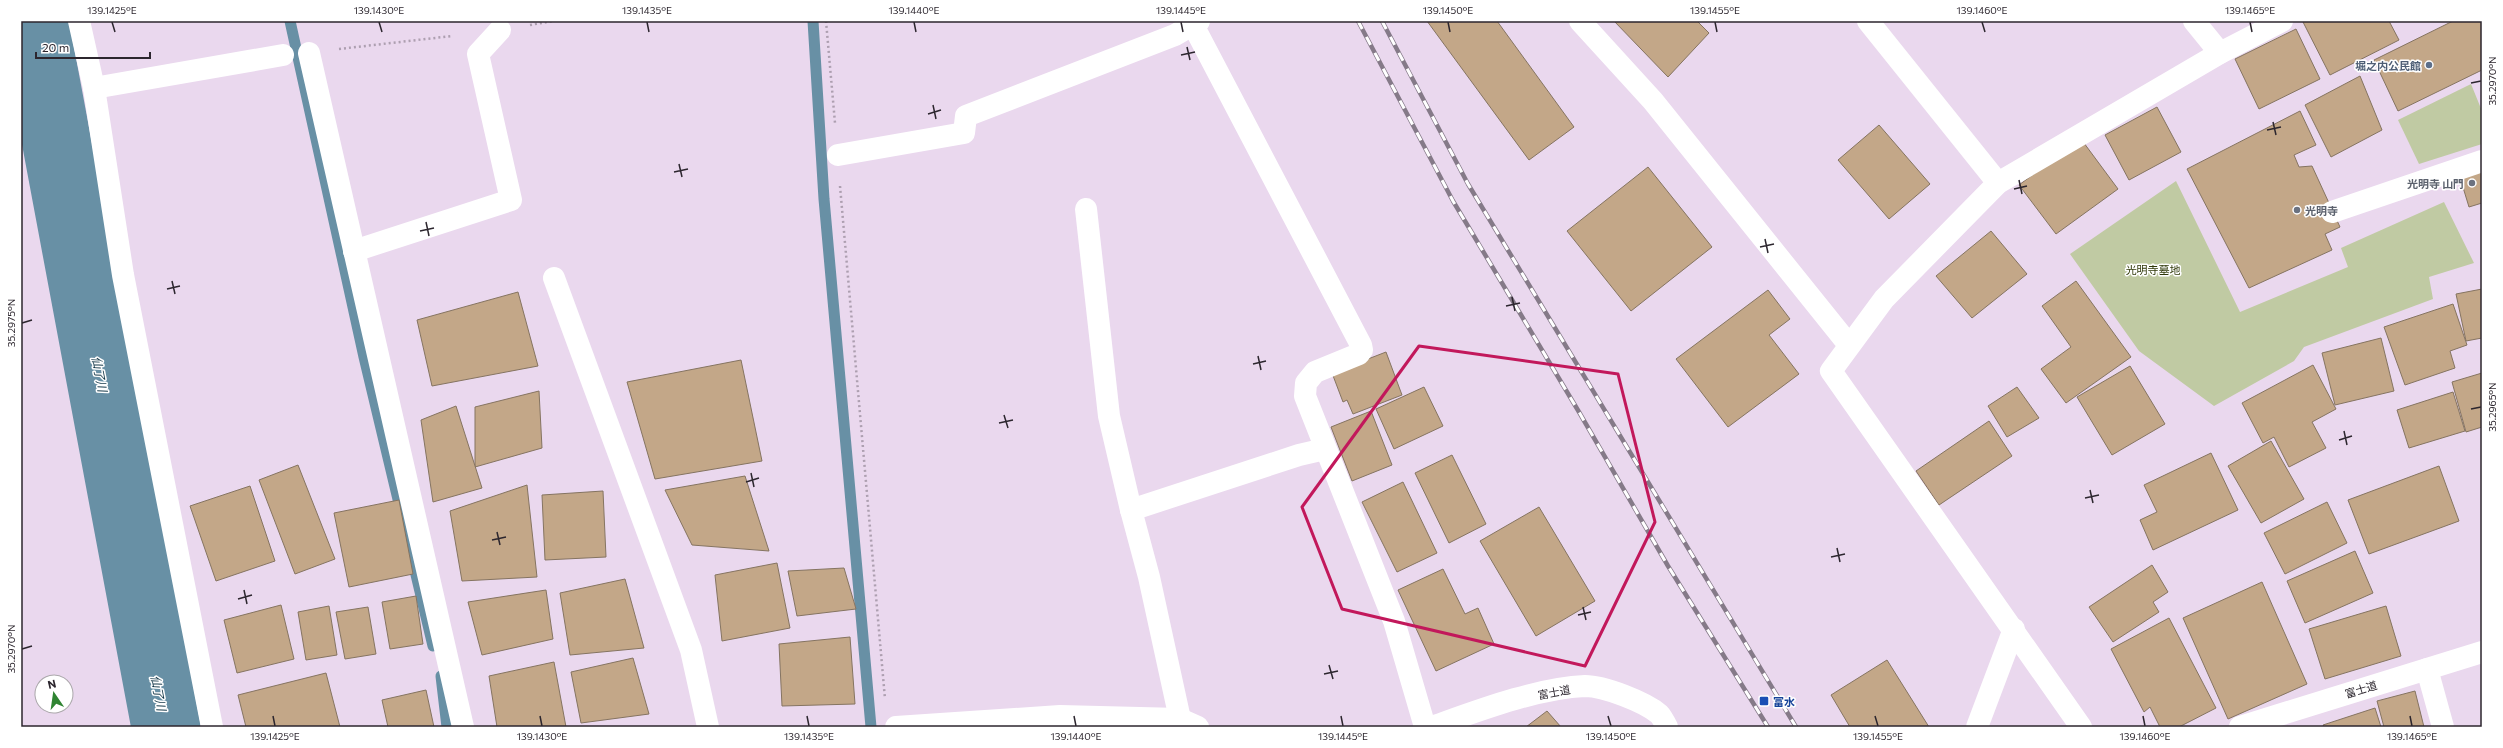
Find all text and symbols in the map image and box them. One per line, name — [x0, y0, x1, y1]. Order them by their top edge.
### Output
text: 139.1425°E — [87, 4, 137, 16]
text: 139.1430°E — [354, 4, 404, 16]
text: 139.1435°E — [622, 4, 672, 16]
text: 139.1440°E — [889, 4, 940, 16]
text: 139.1445°E — [1156, 4, 1206, 16]
text: 139.1450°E — [1423, 4, 1473, 16]
text: 139.1455°E — [1690, 4, 1740, 16]
text: 139.1460°E — [1957, 4, 2008, 16]
text: 139.1465°E — [2225, 4, 2275, 16]
scale bar — [36, 34, 150, 60]
text: 20 m — [42, 40, 69, 54]
text: 35.2970°N — [2486, 56, 2498, 106]
place label: 堀之内公民館 — [2355, 59, 2421, 72]
marker: 堀之内公民館 — [2424, 60, 2434, 70]
place label: 光明寺 山門 — [2407, 177, 2464, 190]
marker: 光明寺 山門 — [2467, 178, 2477, 188]
place label: 光明寺 — [2305, 204, 2338, 217]
marker: 光明寺 — [2292, 205, 2302, 215]
park label: 光明寺墓地 — [2126, 263, 2181, 276]
text: 35.2975°N — [5, 299, 17, 347]
water label: 仙了川 — [90, 355, 111, 395]
text: 35.2965°N — [2486, 382, 2498, 432]
text: 35.2970°N — [5, 624, 17, 674]
north arrow — [34, 674, 74, 714]
water label: 仙了川 — [149, 674, 170, 714]
text: N — [46, 677, 57, 691]
street label: 富士道 — [2343, 678, 2379, 700]
street label: 富士道 — [1537, 682, 1571, 702]
marker: 富水 — [1758, 695, 1770, 707]
place label: 富水 — [1773, 695, 1795, 708]
text: 139.1425°E — [250, 730, 300, 742]
text: 139.1430°E — [517, 730, 567, 742]
text: 139.1435°E — [784, 730, 834, 742]
text: 139.1440°E — [1051, 730, 1102, 742]
text: 139.1445°E — [1318, 730, 1368, 742]
text: 139.1450°E — [1586, 730, 1636, 742]
text: 139.1455°E — [1853, 730, 1903, 742]
text: 139.1460°E — [2120, 730, 2171, 742]
text: 139.1465°E — [2387, 730, 2437, 742]

